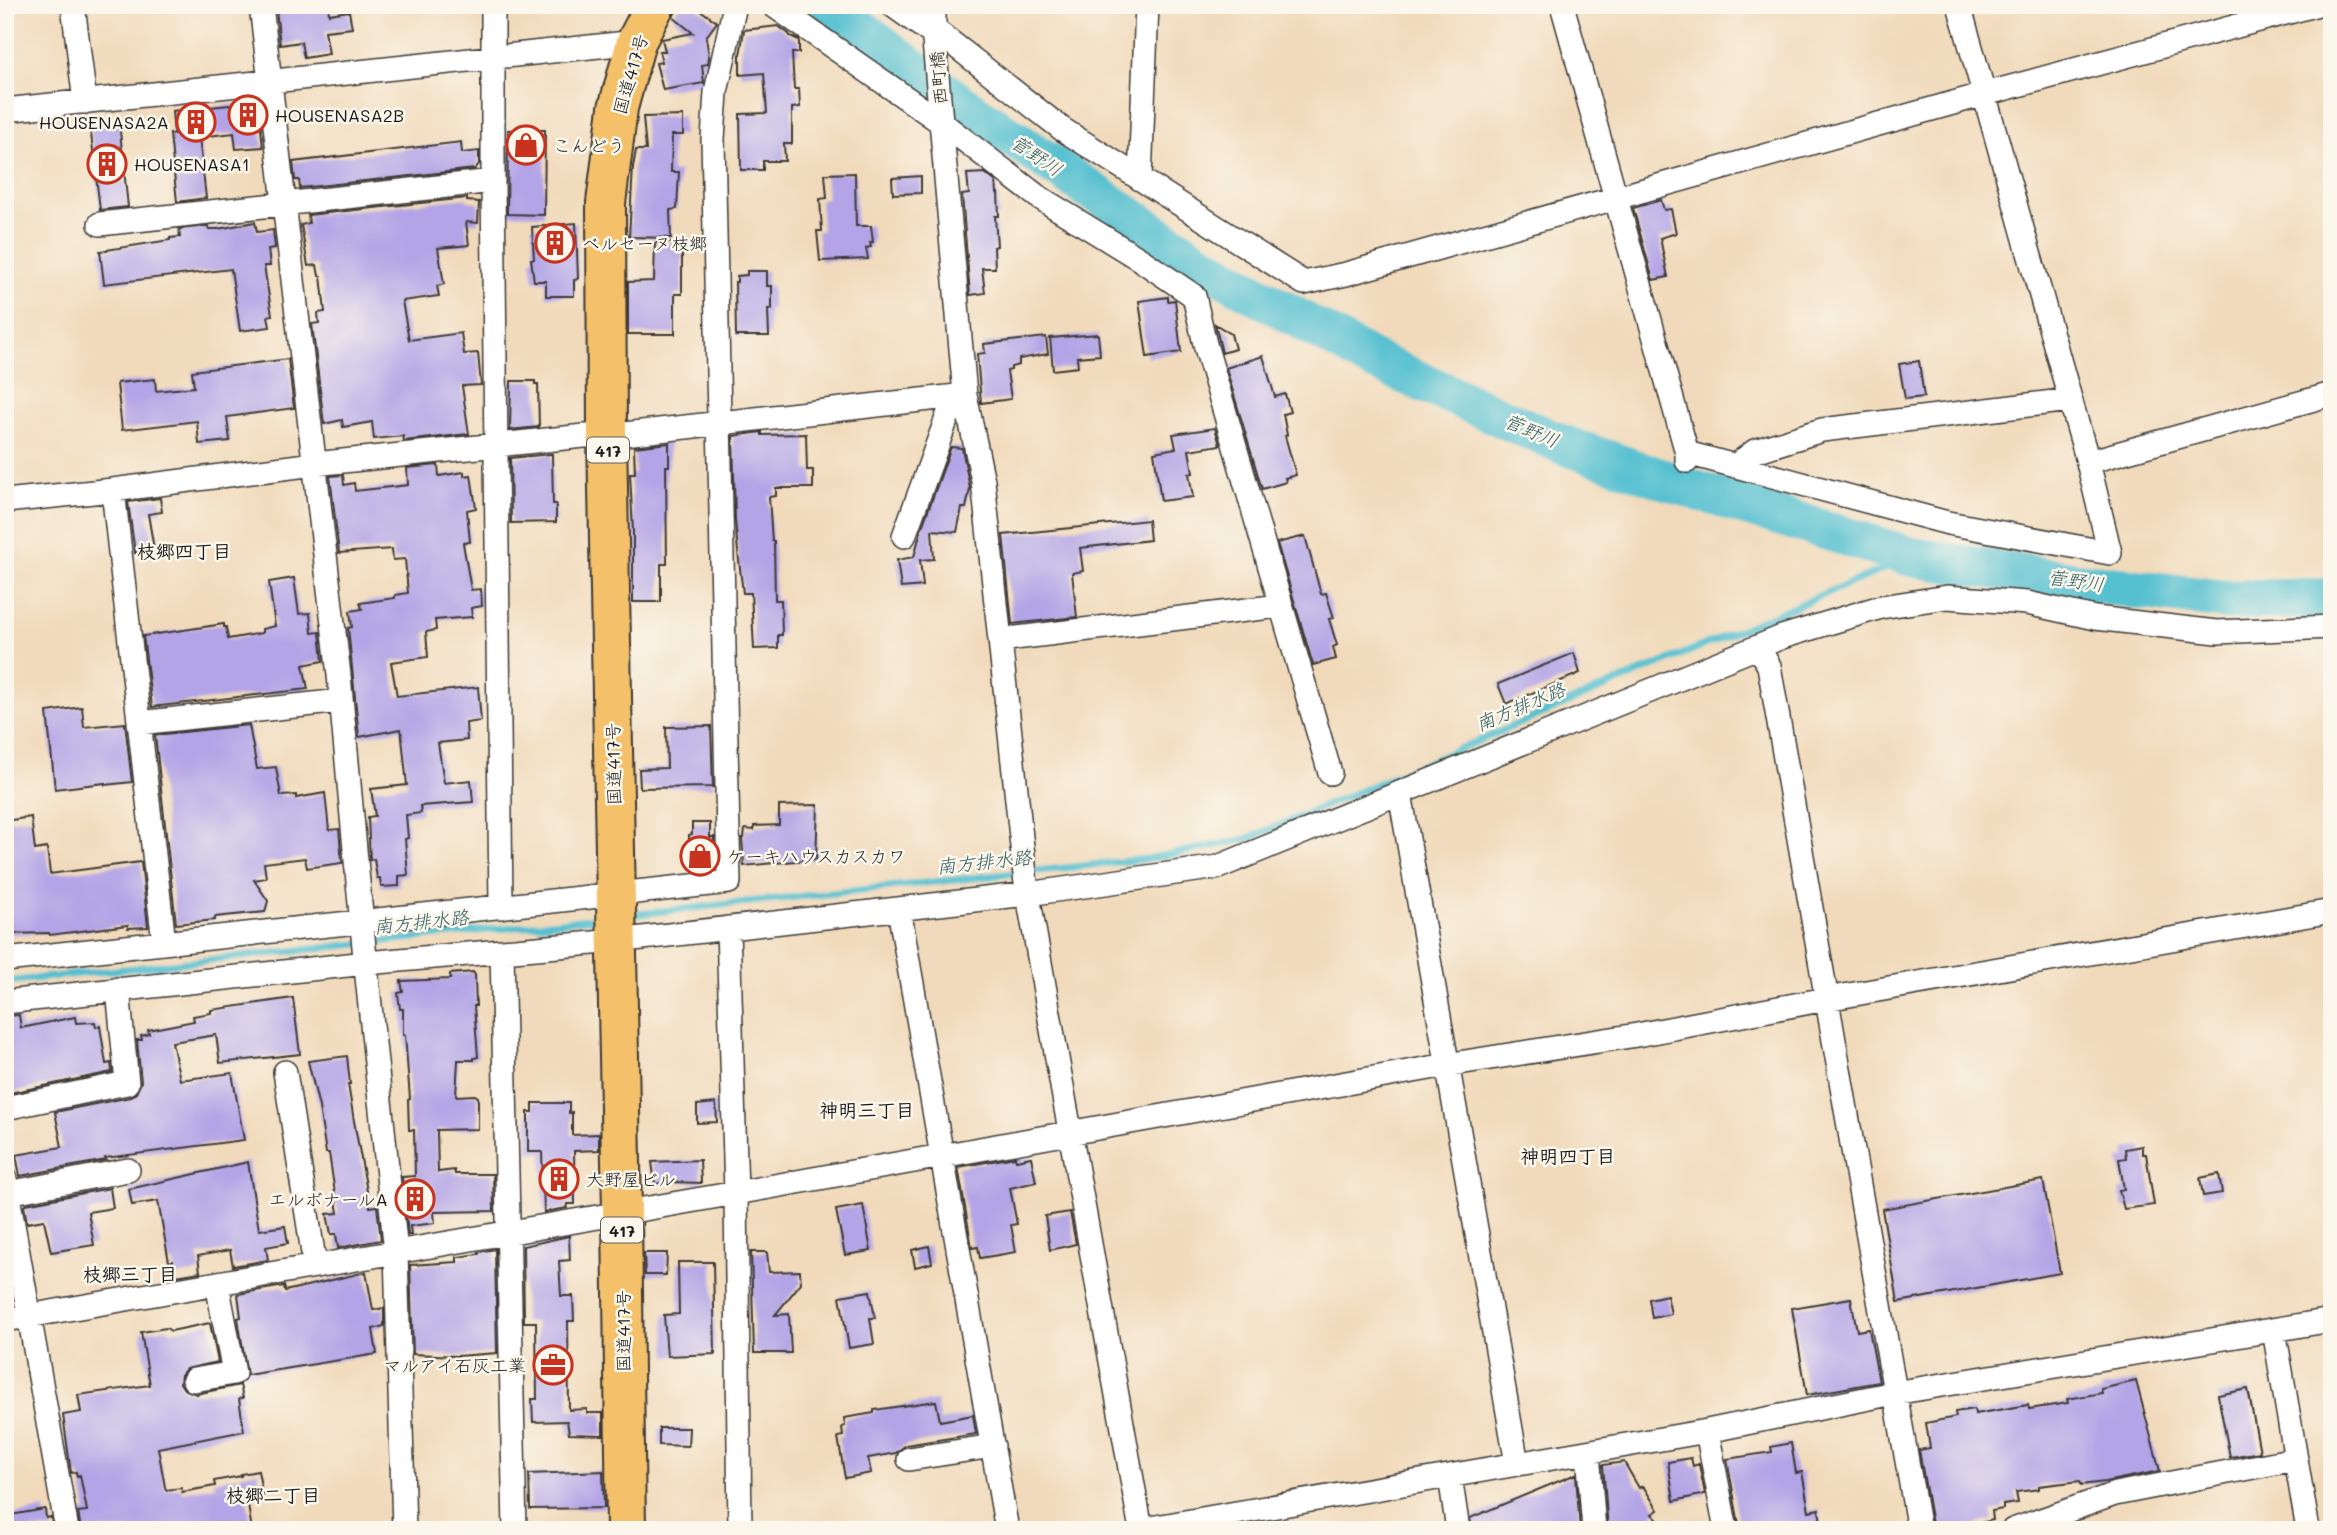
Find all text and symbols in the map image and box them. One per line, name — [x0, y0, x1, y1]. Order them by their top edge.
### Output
street label: 国道417号 — [607, 31, 653, 117]
street label: 西町橋 — [924, 50, 952, 106]
building icon: HOUSENASA2B — [227, 94, 269, 136]
building icon: HOUSENASA2A — [175, 101, 217, 143]
place label: HOUSENASA2B — [275, 103, 404, 127]
place label: HOUSENASA2A — [39, 110, 169, 134]
shop icon: こんどう — [505, 124, 547, 166]
water label: 菅野川 — [1006, 129, 1068, 181]
place label: こんどう — [553, 133, 625, 157]
building icon: HOUSENASA1 — [86, 143, 128, 185]
place label: HOUSENASA1 — [134, 152, 250, 176]
building icon: ベルセーヌ枝郷 — [534, 222, 576, 264]
place label: ベルセーヌ枝郷 — [582, 231, 707, 255]
water label: 菅野川 — [1501, 407, 1563, 453]
road number: 417 — [587, 438, 629, 463]
district label: 枝郷四丁目 — [136, 538, 232, 563]
water label: 菅野川 — [2046, 564, 2106, 596]
water label: 南方排水路 — [1471, 676, 1570, 736]
street label: 国道417号 — [600, 722, 626, 806]
shop icon: ケーキハウスカスカワ — [679, 835, 721, 877]
water label: 南方排水路 — [935, 843, 1034, 878]
place label: ケーキハウスカスカワ — [727, 844, 906, 868]
water label: 南方排水路 — [372, 903, 471, 938]
district label: 神明三丁目 — [819, 1097, 915, 1122]
district label: 神明四丁目 — [1520, 1143, 1616, 1168]
building icon: 大野屋ビル — [538, 1158, 580, 1200]
place label: 大野屋ビル — [586, 1167, 676, 1191]
building icon: エルボナールA — [394, 1178, 436, 1220]
place label: エルボナールA — [269, 1187, 388, 1211]
road number: 417 — [601, 1218, 643, 1242]
district label: 枝郷三丁目 — [82, 1261, 178, 1286]
street label: 国道417号 — [611, 1290, 635, 1372]
office icon: マルアイ石灰工業 — [532, 1344, 574, 1386]
place label: マルアイ石灰工業 — [383, 1353, 526, 1377]
district label: 枝郷二丁目 — [225, 1482, 321, 1507]

